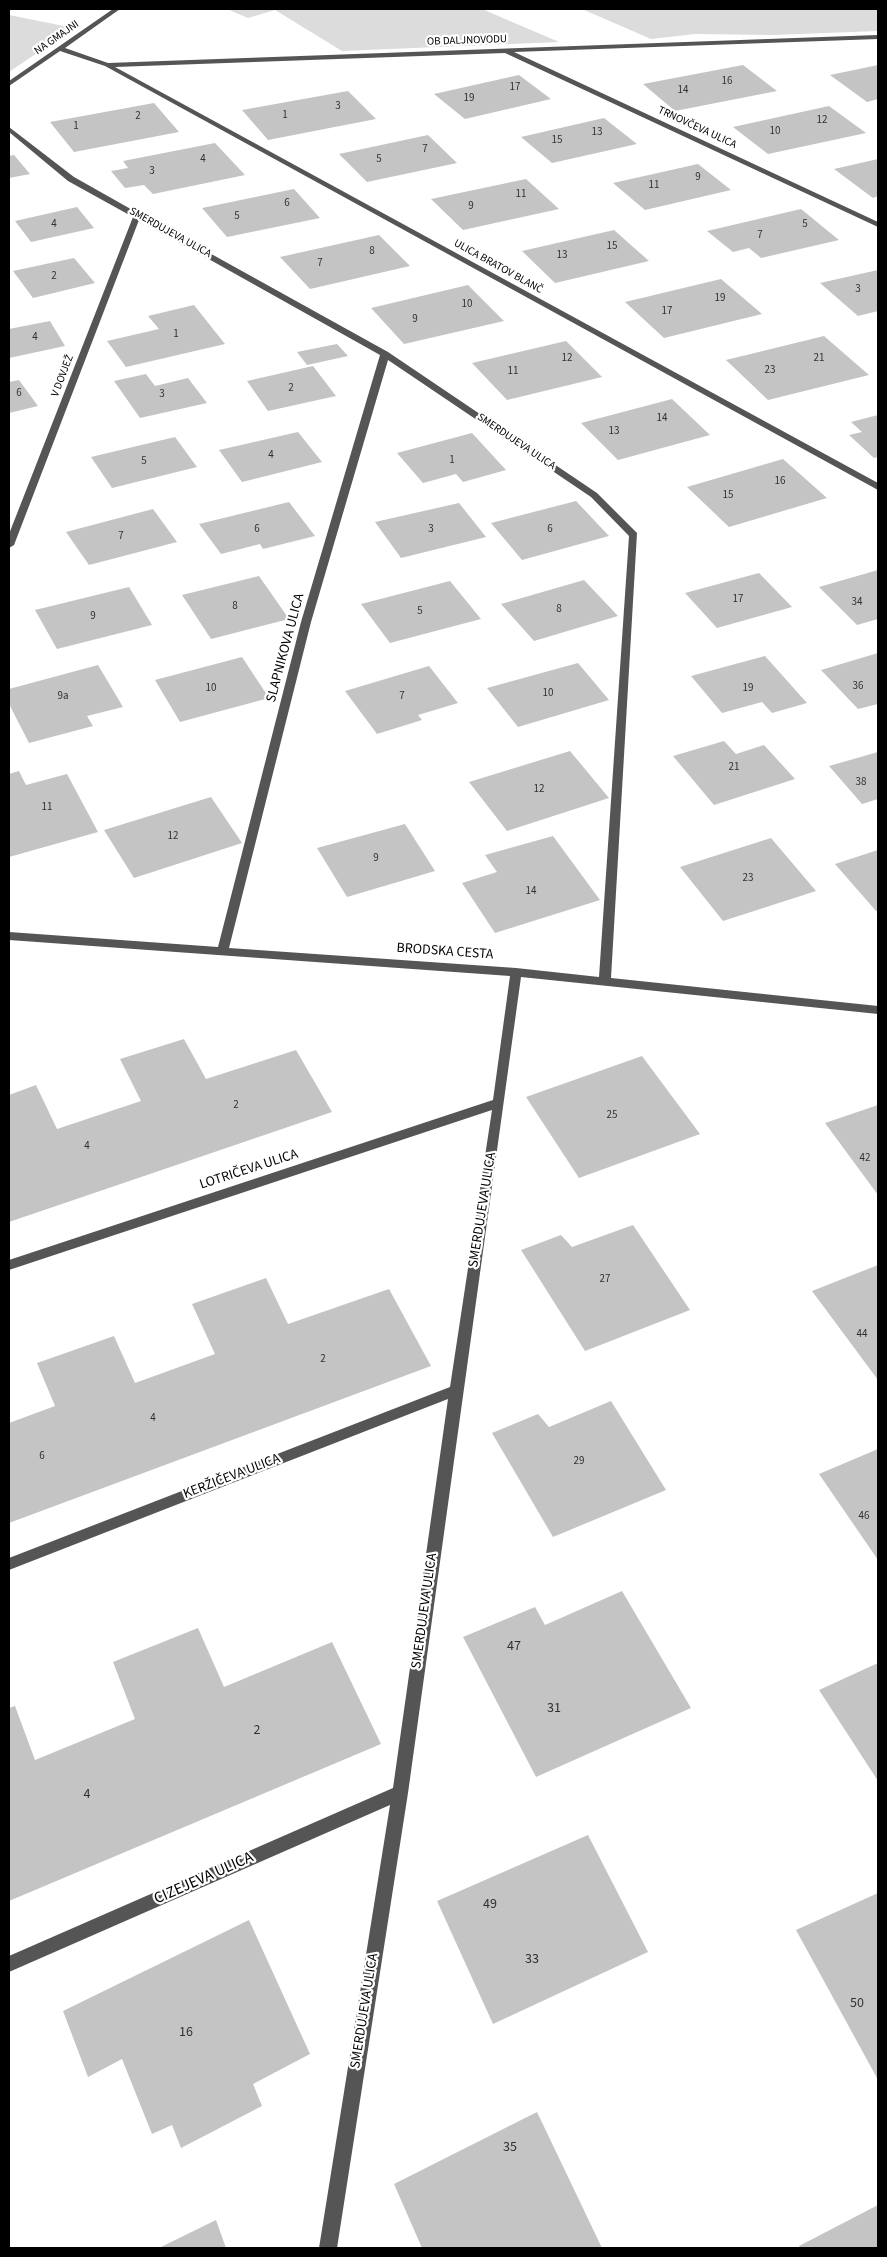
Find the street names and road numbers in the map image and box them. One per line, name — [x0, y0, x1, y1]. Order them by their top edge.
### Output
street label: NA GMAJNI — [32, 18, 82, 58]
street label: OB DALJNOVODU — [427, 33, 507, 49]
street label: TRNOVČEVA ULICA — [656, 104, 738, 152]
street label: SMERDUJEVA ULICA — [127, 205, 213, 261]
street label: ULICA BRATOV BLANČ — [451, 237, 545, 297]
street label: V DOVJEŽ — [49, 353, 77, 399]
street label: SMERDUJEVA ULICA — [474, 411, 558, 473]
street label: SLAPNIKOVA ULICA — [263, 592, 309, 704]
street label: BRODSKA CESTA — [396, 940, 494, 964]
street label: LOTRIČEVA ULICA — [198, 1146, 300, 1194]
street label: SMERDUJEVA ULICA — [466, 1151, 500, 1269]
street label: KERŽIČEVA ULICA — [181, 1451, 283, 1503]
street label: SMERDUJEVA ULICA — [409, 1552, 441, 1670]
street label: CIZEJEVA ULICA — [151, 1849, 257, 1909]
street label: SMERDUJEVA ULICA — [348, 1952, 382, 2070]

